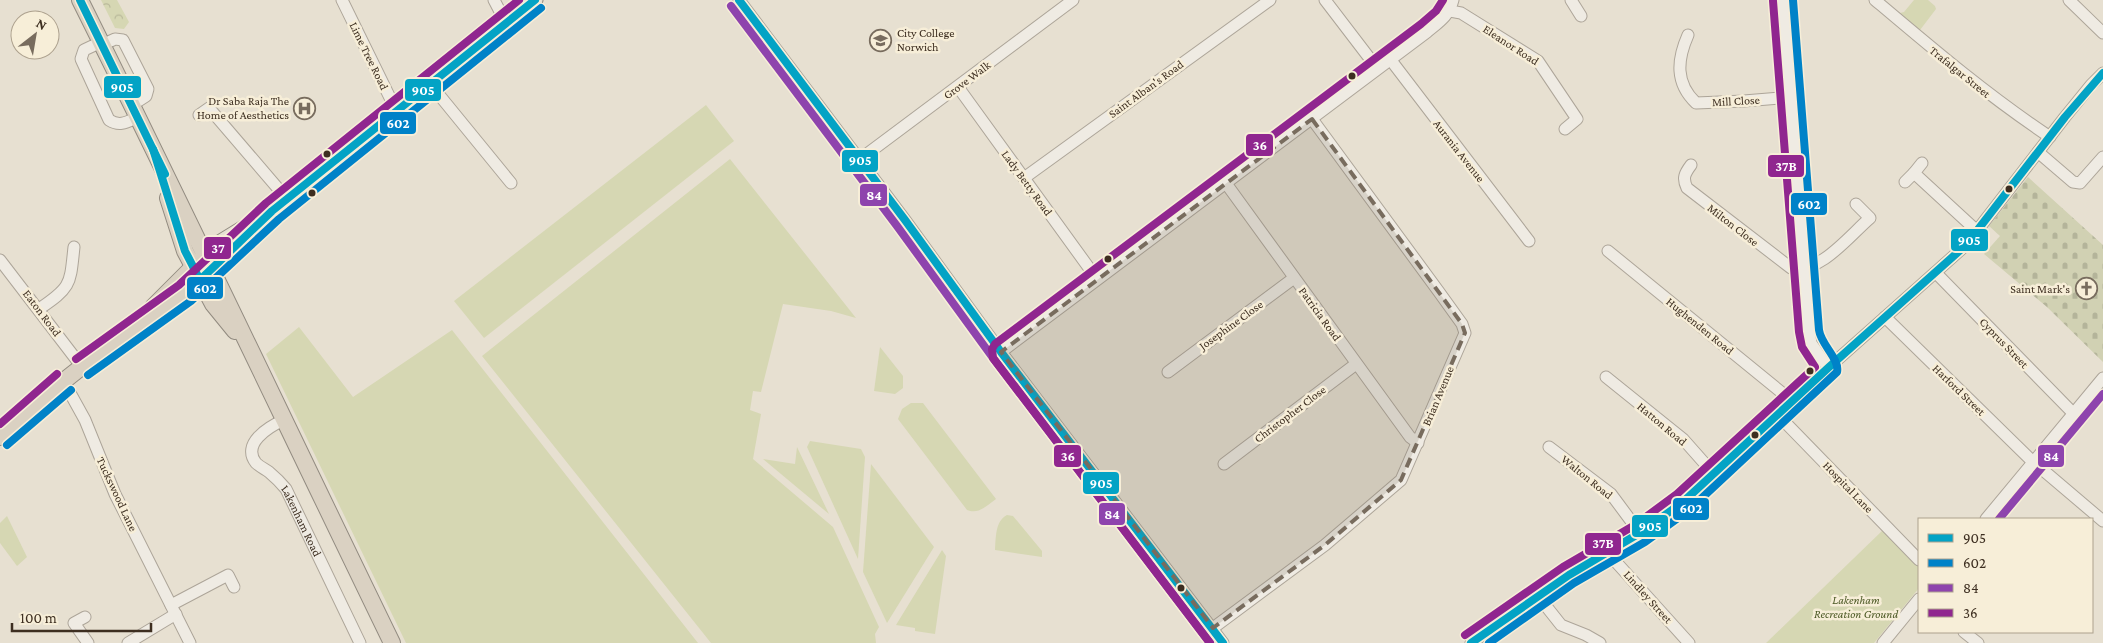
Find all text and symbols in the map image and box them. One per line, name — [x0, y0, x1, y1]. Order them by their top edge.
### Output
north arrow — [10, 10, 60, 60]
text: N — [33, 15, 50, 33]
street label: Lime Tree Road — [346, 20, 392, 93]
street label: Eleanor Road — [1480, 22, 1542, 69]
place label: City College Norwich — [897, 26, 954, 54]
school or university icon: City College Norwich — [869, 28, 893, 52]
street label: Trafalgar Street — [1927, 43, 1994, 101]
street label: Saint Alban's Road — [1106, 57, 1187, 121]
street label: Grove Walk — [941, 58, 994, 102]
unlabelled marker — [1347, 71, 1357, 81]
line badge: 905 — [103, 75, 142, 99]
line badge: 905 — [404, 78, 442, 102]
text: 905 — [110, 79, 134, 95]
text: 905 — [411, 82, 435, 98]
street label: Mill Close — [1712, 93, 1760, 109]
place label: Dr Saba Raja The Home of Aesthetics — [197, 94, 289, 122]
hospital icon: Dr Saba Raja The Home of Aesthetics — [293, 96, 317, 120]
line badge: 602 — [379, 111, 417, 135]
text: 602 — [386, 115, 410, 131]
street label: Aurania Avenue — [1430, 117, 1488, 185]
line badge: 36 — [1245, 133, 1274, 157]
text: 36 — [1253, 137, 1267, 153]
street label: Lady Betty Road — [999, 148, 1056, 219]
unlabelled marker — [322, 149, 332, 159]
line badge: 905 — [841, 149, 879, 173]
text: 905 — [848, 152, 872, 168]
line badge: 37B — [1767, 154, 1805, 178]
text: 37B — [1775, 158, 1797, 174]
line badge: 84 — [859, 183, 888, 207]
unlabelled marker — [2004, 184, 2014, 194]
text: 84 — [866, 187, 882, 203]
unlabelled marker — [307, 188, 317, 198]
line badge: 602 — [1790, 192, 1828, 216]
text: 602 — [1797, 196, 1821, 212]
street label: Milton Close — [1705, 201, 1761, 249]
line badge: 905 — [1950, 228, 1989, 252]
text: 905 — [1957, 232, 1981, 248]
line badge: 37 — [203, 236, 232, 260]
text: 37 — [211, 240, 225, 256]
unlabelled marker — [1103, 254, 1113, 264]
line badge: 602 — [186, 276, 224, 300]
church icon: Saint Mark's — [2074, 277, 2098, 301]
text: 602 — [193, 280, 217, 296]
place label: Saint Mark's — [2010, 282, 2070, 296]
street label: Patricia Road — [1296, 284, 1345, 344]
street label: Eaton Road — [20, 287, 65, 340]
street label: Hughenden Road — [1663, 294, 1737, 358]
street label: Josephine Close — [1196, 297, 1266, 353]
street label: Cyprus Street — [1977, 315, 2032, 372]
street label: Harford Street — [1930, 361, 1989, 419]
street label: Brian Avenue — [1419, 364, 1457, 428]
unlabelled marker — [1805, 366, 1815, 376]
street label: Christopher Close — [1251, 382, 1329, 446]
street label: Hatton Road — [1634, 399, 1690, 449]
unlabelled marker — [1750, 430, 1760, 440]
line badge: 36 — [1053, 444, 1082, 468]
line badge: 84 — [2037, 444, 2065, 468]
text: 36 — [1061, 448, 1075, 464]
text: 84 — [2043, 448, 2059, 464]
street label: Walton Road — [1558, 452, 1616, 502]
street label: Tuckswood Lane — [94, 455, 140, 533]
street label: Hospital Lane — [1820, 458, 1876, 516]
line badge: 905 — [1082, 471, 1120, 495]
text: 905 — [1089, 475, 1113, 491]
street label: Lakenham Road — [279, 482, 325, 559]
line badge: 602 — [1672, 497, 1710, 521]
text: 602 — [1679, 500, 1703, 516]
line badge: 84 — [1098, 502, 1126, 526]
text: 84 — [1104, 506, 1120, 522]
line badge: 905 — [1631, 514, 1669, 538]
text: 905 — [1638, 518, 1662, 534]
legend — [1918, 518, 2093, 633]
text: 905 — [1963, 530, 1986, 546]
line badge: 37B — [1584, 532, 1622, 556]
text: 37B — [1592, 535, 1614, 551]
text: 602 — [1963, 555, 1986, 571]
street label: Lindley Street — [1621, 568, 1676, 627]
text: 84 — [1963, 580, 1979, 596]
unlabelled marker — [1176, 583, 1186, 593]
park label: Lakenham Recreation Ground — [1814, 593, 1898, 621]
scale bar — [12, 600, 151, 632]
text: 36 — [1963, 605, 1978, 621]
text: 100 m — [20, 610, 57, 626]

